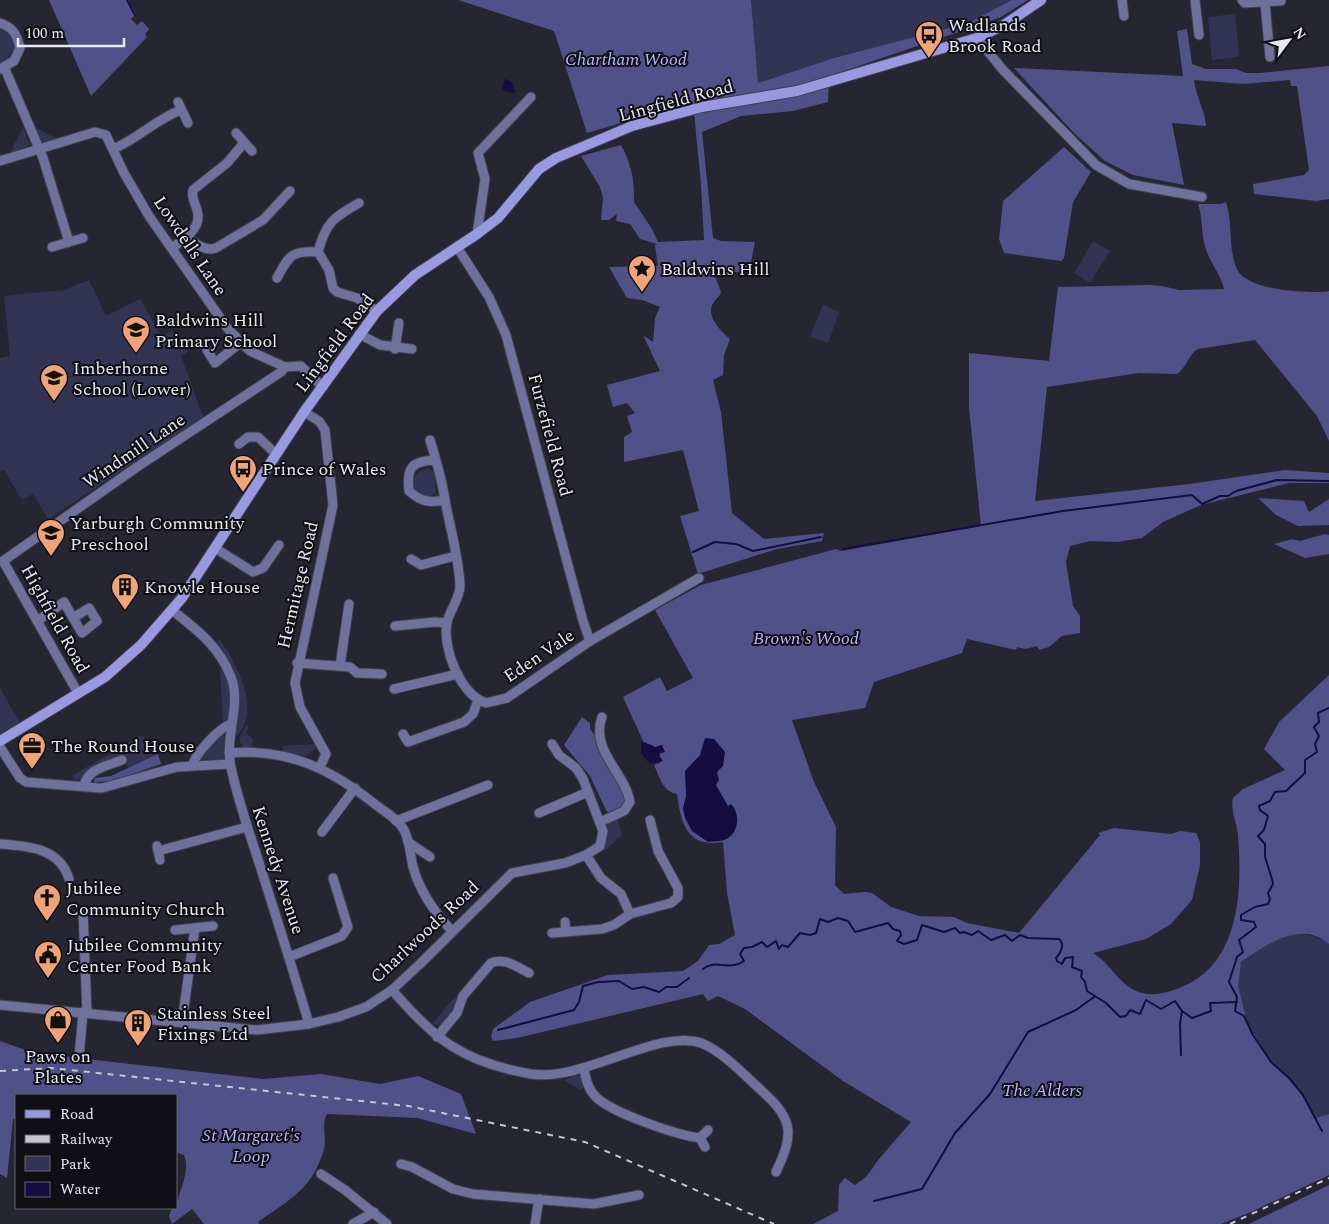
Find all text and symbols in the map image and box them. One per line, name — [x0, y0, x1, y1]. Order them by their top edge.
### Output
place label: Wadlands Brook Road — [948, 12, 1042, 60]
scale bar — [18, 15, 124, 47]
north arrow — [1264, 15, 1314, 65]
bus stop icon: Wadlands Brook Road — [914, 20, 944, 59]
text: 100 m — [25, 22, 64, 45]
text: N — [1288, 23, 1312, 44]
park label: Chartham Wood — [565, 46, 687, 73]
street label: Lingfield Road — [616, 73, 736, 129]
street label: Lowdells Lane — [146, 191, 234, 301]
place icon: Baldwins Hill — [627, 254, 657, 293]
place label: Baldwins Hill — [661, 256, 770, 283]
street label: Lingfield Road — [289, 288, 381, 398]
place label: Baldwins Hill Primary School — [155, 307, 277, 355]
school or university icon: Baldwins Hill Primary School — [121, 315, 151, 354]
place label: Imberhorne School (Lower) — [73, 355, 191, 403]
school or university icon: Imberhorne School (Lower) — [39, 363, 69, 402]
street label: Furzefield Road — [521, 371, 579, 499]
street label: Windmill Lane — [77, 407, 191, 495]
bus stop icon: Prince of Wales — [228, 454, 258, 493]
place label: Prince of Wales — [262, 456, 387, 483]
place label: Yarburgh Community Preschool — [70, 510, 246, 558]
school or university icon: Yarburgh Community Preschool — [36, 518, 66, 557]
street label: Hermitage Road — [270, 519, 326, 651]
street label: Highfield Road — [14, 559, 96, 679]
building icon: Knowle House — [110, 572, 140, 611]
place label: Knowle House — [144, 574, 260, 601]
street label: Eden Vale — [498, 622, 580, 690]
park label: Brown's Wood — [753, 625, 859, 652]
office icon: The Round House — [17, 731, 47, 770]
place label: The Round House — [51, 733, 194, 760]
street label: Kennedy Avenue — [245, 802, 311, 938]
street label: Charlwoods Road — [364, 874, 486, 990]
place label: Jubilee Community Church — [66, 875, 225, 923]
church icon: Jubilee Community Church — [32, 883, 62, 922]
place label: Jubilee Community Center Food Bank — [67, 932, 223, 980]
public building icon: Jubilee Community Center Food Bank — [33, 940, 63, 979]
place label: Stainless Steel Fixings Ltd — [157, 1000, 271, 1048]
shop icon: Paws on Plates — [43, 1005, 73, 1044]
building icon: Stainless Steel Fixings Ltd — [123, 1008, 153, 1047]
place label: Paws on Plates — [25, 1043, 91, 1091]
park label: The Alders — [1002, 1077, 1083, 1104]
legend — [15, 1094, 178, 1209]
text: Road — [60, 1103, 94, 1126]
park label: St Margaret's Loop — [202, 1122, 300, 1170]
text: Railway — [60, 1128, 113, 1151]
text: Park — [60, 1153, 91, 1176]
text: Water — [60, 1178, 100, 1201]

